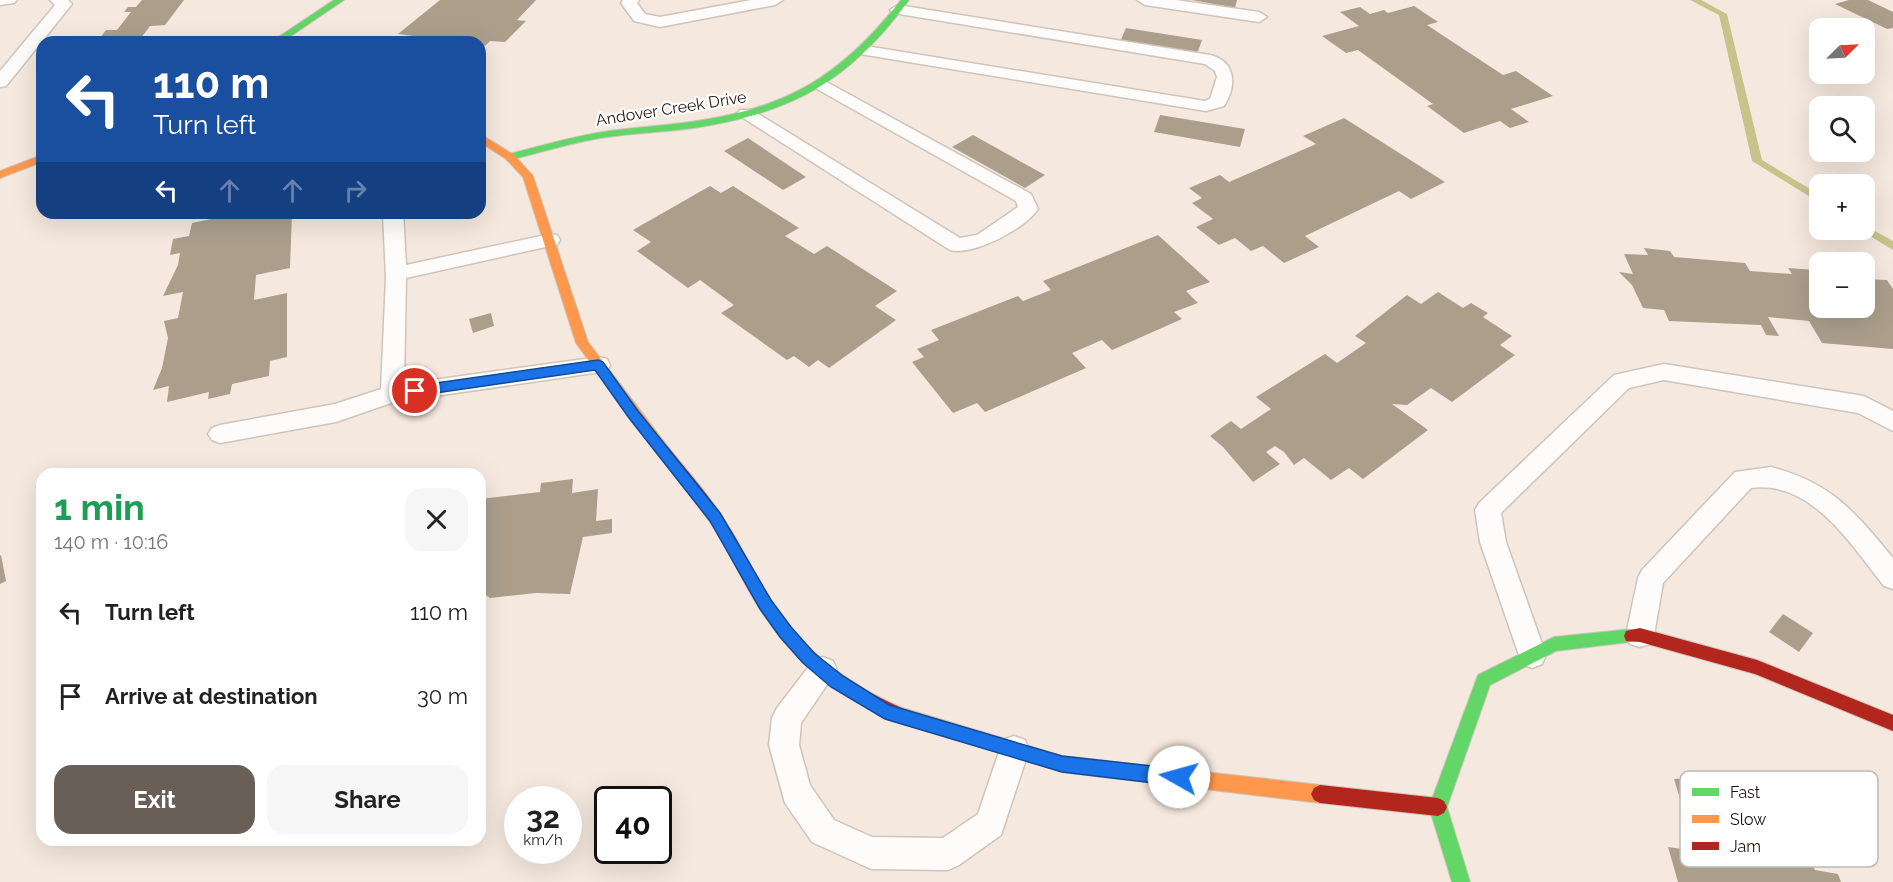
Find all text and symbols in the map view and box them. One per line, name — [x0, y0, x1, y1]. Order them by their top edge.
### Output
north arrow — [1809, 18, 1875, 84]
map controls — [1809, 18, 1875, 318]
text: 110 m — [153, 59, 269, 108]
icon: left — [54, 60, 132, 138]
street label: Andover Creek Drive — [594, 87, 748, 130]
button: search — [1809, 96, 1875, 162]
text: Turn left — [153, 109, 256, 140]
icon: left — [150, 174, 183, 207]
icon: ahead — [213, 174, 246, 207]
icon: ahead — [276, 174, 309, 207]
icon: right — [339, 174, 372, 207]
button: + — [1809, 174, 1875, 240]
button: − — [1809, 252, 1875, 318]
pin — [389, 365, 440, 416]
icon: arrive — [398, 374, 431, 407]
text: 1 min — [54, 486, 145, 528]
button: close — [405, 488, 468, 551]
text: 140 m · 10:16 — [54, 530, 168, 554]
icon: left — [54, 596, 87, 629]
text: Turn left — [105, 599, 195, 625]
text: 110 m — [410, 599, 468, 625]
icon: arrive — [54, 680, 87, 713]
text: Arrive at destination — [105, 683, 318, 709]
text: 30 m — [417, 683, 468, 709]
position arrow — [1147, 745, 1211, 809]
button: Exit — [54, 765, 255, 834]
button: Share — [267, 765, 468, 834]
legend — [1680, 771, 1878, 867]
text: Fast — [1730, 783, 1761, 802]
speed limit sign: 40 — [594, 786, 672, 864]
text: 32 — [526, 800, 560, 835]
text: Slow — [1730, 810, 1766, 829]
text: km/h — [523, 831, 563, 849]
text: Jam — [1730, 837, 1761, 856]

